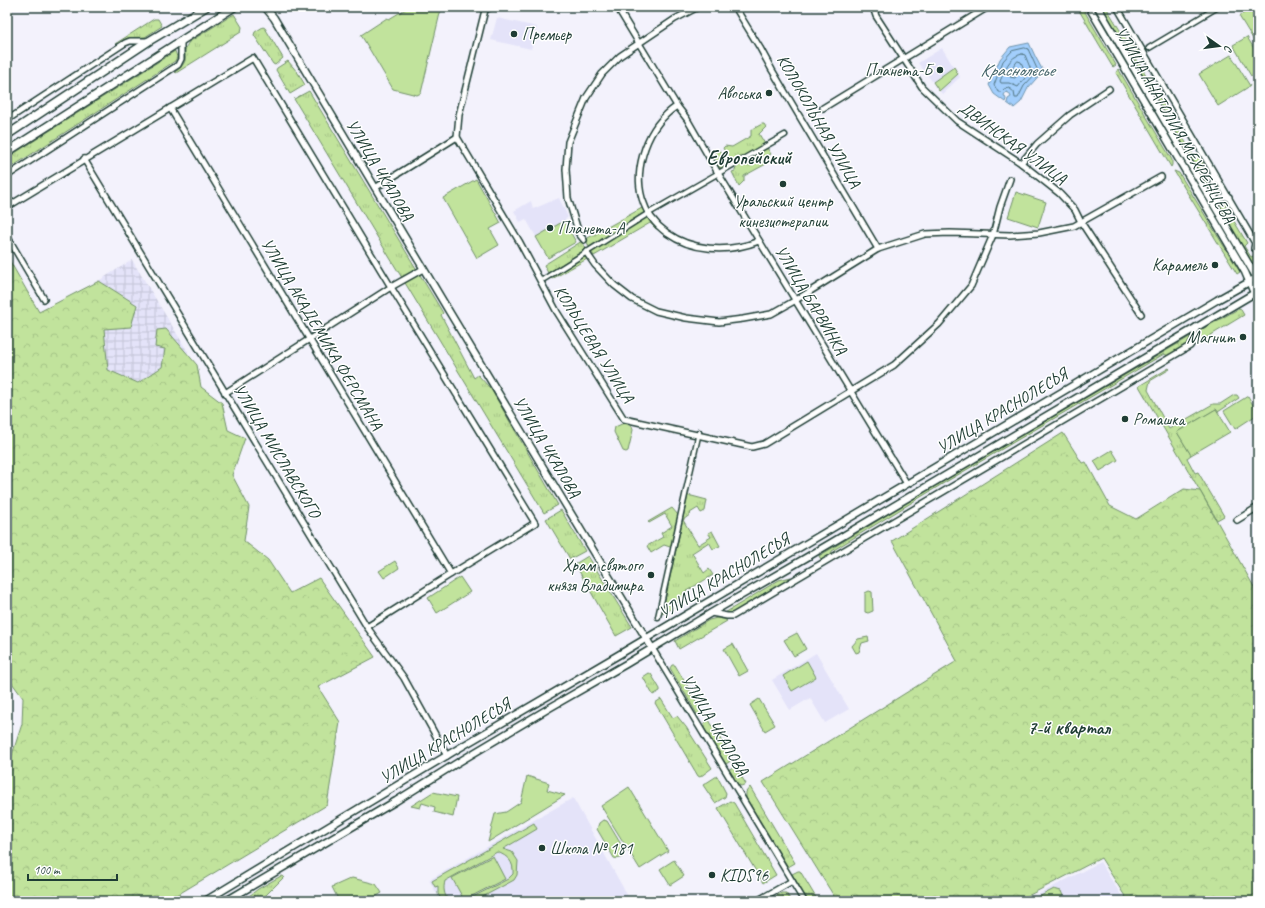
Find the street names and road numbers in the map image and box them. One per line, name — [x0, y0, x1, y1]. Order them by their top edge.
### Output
street label: УЛИЦА АНАТОЛИЯ МЕХРЕНЦЕВА — [1110, 23, 1240, 227]
street label: КОЛОКОЛЬНАЯ УЛИЦА — [772, 51, 866, 192]
street label: ДВИНСКАЯ УЛИЦА — [955, 97, 1071, 189]
street label: УЛИЦА ЧКАЛОВА — [342, 116, 419, 225]
street label: УЛИЦА АКАДЕМИКА ФЕРСМАНА — [256, 234, 388, 434]
street label: УЛИЦА БАРВИНКА — [770, 242, 852, 359]
street label: КОЛЬЦЕВАЯ УЛИЦА — [550, 281, 639, 408]
street label: УЛИЦА КРАСНОЛЕСЬЯ — [933, 362, 1073, 458]
street label: УЛИЦА МИСЛАВСКОГО — [229, 380, 327, 524]
street label: УЛИЦА ЧКАЛОВА — [509, 393, 586, 502]
street label: УЛИЦА КРАСНОЛЕСЬЯ — [655, 527, 795, 623]
street label: УЛИЦА ЧКАЛОВА — [677, 671, 754, 780]
street label: УЛИЦА КРАСНОЛЕСЬЯ — [376, 692, 516, 788]

